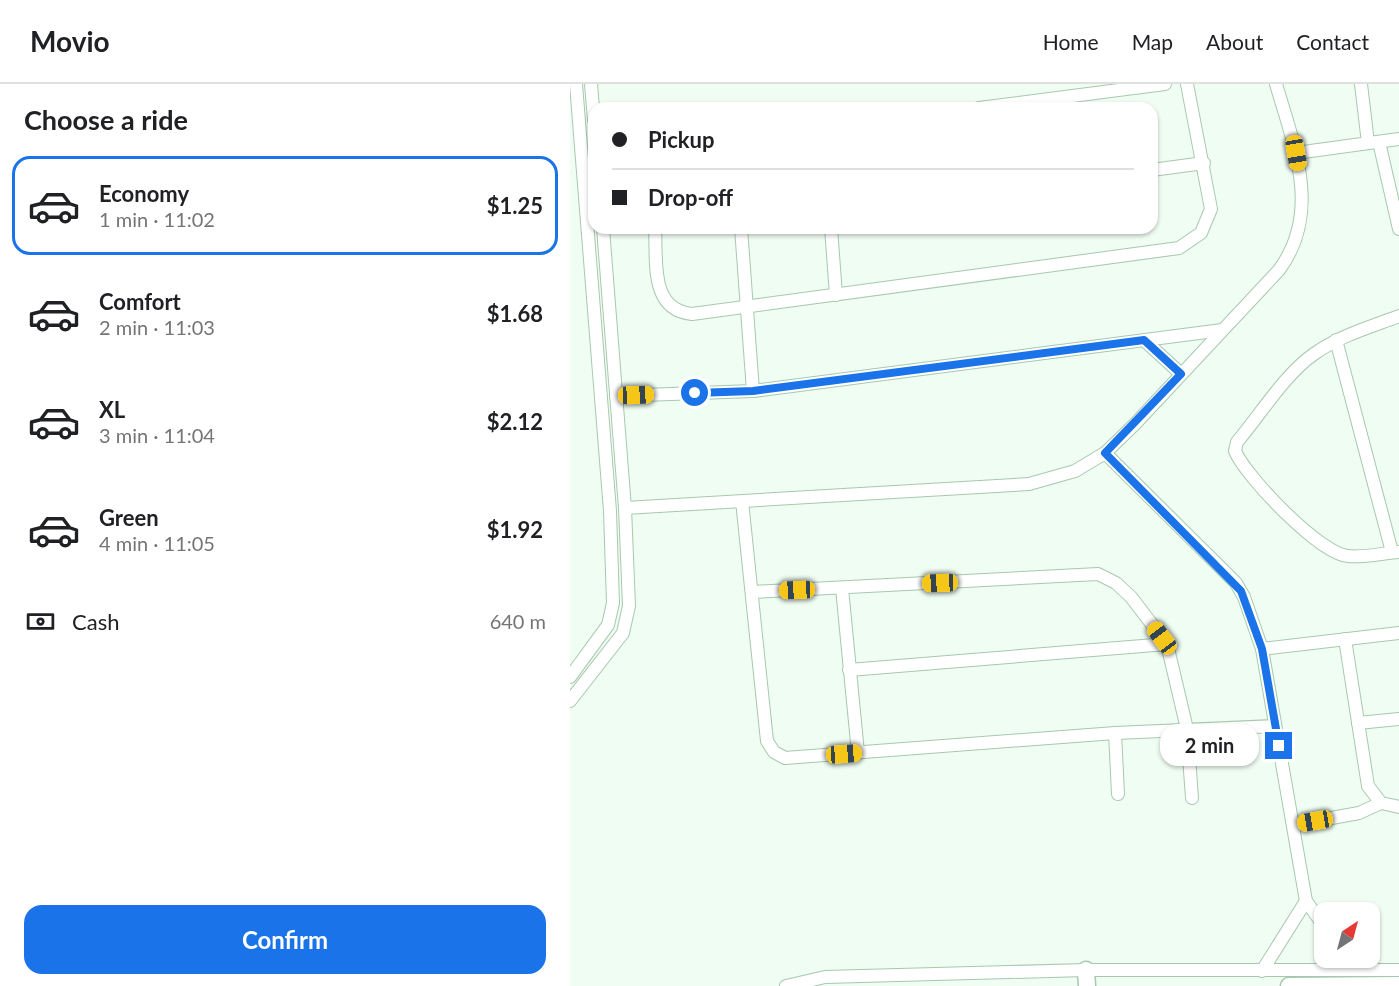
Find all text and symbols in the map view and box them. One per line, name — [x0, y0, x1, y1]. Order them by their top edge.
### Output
text: Movio — [30, 24, 110, 58]
text: Home — [1043, 29, 1099, 54]
text: Map — [1132, 29, 1173, 54]
text: About — [1206, 29, 1263, 54]
text: Contact — [1296, 29, 1369, 54]
text: Choose a ride — [24, 103, 188, 136]
text: Pickup — [648, 126, 714, 153]
car — [1284, 134, 1308, 172]
icon: car — [27, 179, 81, 233]
text: Economy — [99, 180, 189, 207]
text: Drop-off — [648, 184, 733, 211]
text: $1.25 — [487, 192, 543, 219]
text: 1 min · 11:02 — [99, 207, 215, 231]
icon: car — [27, 287, 81, 341]
text: Comfort — [99, 288, 181, 315]
text: $1.68 — [487, 300, 543, 327]
text: 2 min · 11:03 — [99, 315, 215, 339]
route start — [681, 379, 708, 406]
car — [618, 385, 654, 405]
icon: car — [27, 395, 81, 449]
text: XL — [99, 396, 125, 423]
text: $2.12 — [487, 408, 543, 435]
text: 3 min · 11:04 — [99, 423, 215, 447]
icon: car — [27, 503, 81, 557]
text: Green — [99, 504, 159, 531]
text: $1.92 — [487, 516, 543, 543]
text: 4 min · 11:05 — [99, 531, 215, 555]
car — [922, 573, 958, 593]
car — [779, 580, 815, 600]
icon: cash — [24, 605, 57, 638]
text: Cash — [72, 608, 119, 635]
text: 640 m — [490, 609, 546, 633]
car — [1144, 618, 1180, 658]
callout: 2 min — [1159, 725, 1258, 767]
route end — [1265, 732, 1292, 759]
text: 2 min — [1185, 733, 1234, 757]
car — [825, 744, 863, 764]
car — [1296, 809, 1334, 833]
north arrow — [1314, 902, 1380, 968]
map controls — [1314, 902, 1380, 968]
button: Confirm — [24, 905, 546, 974]

